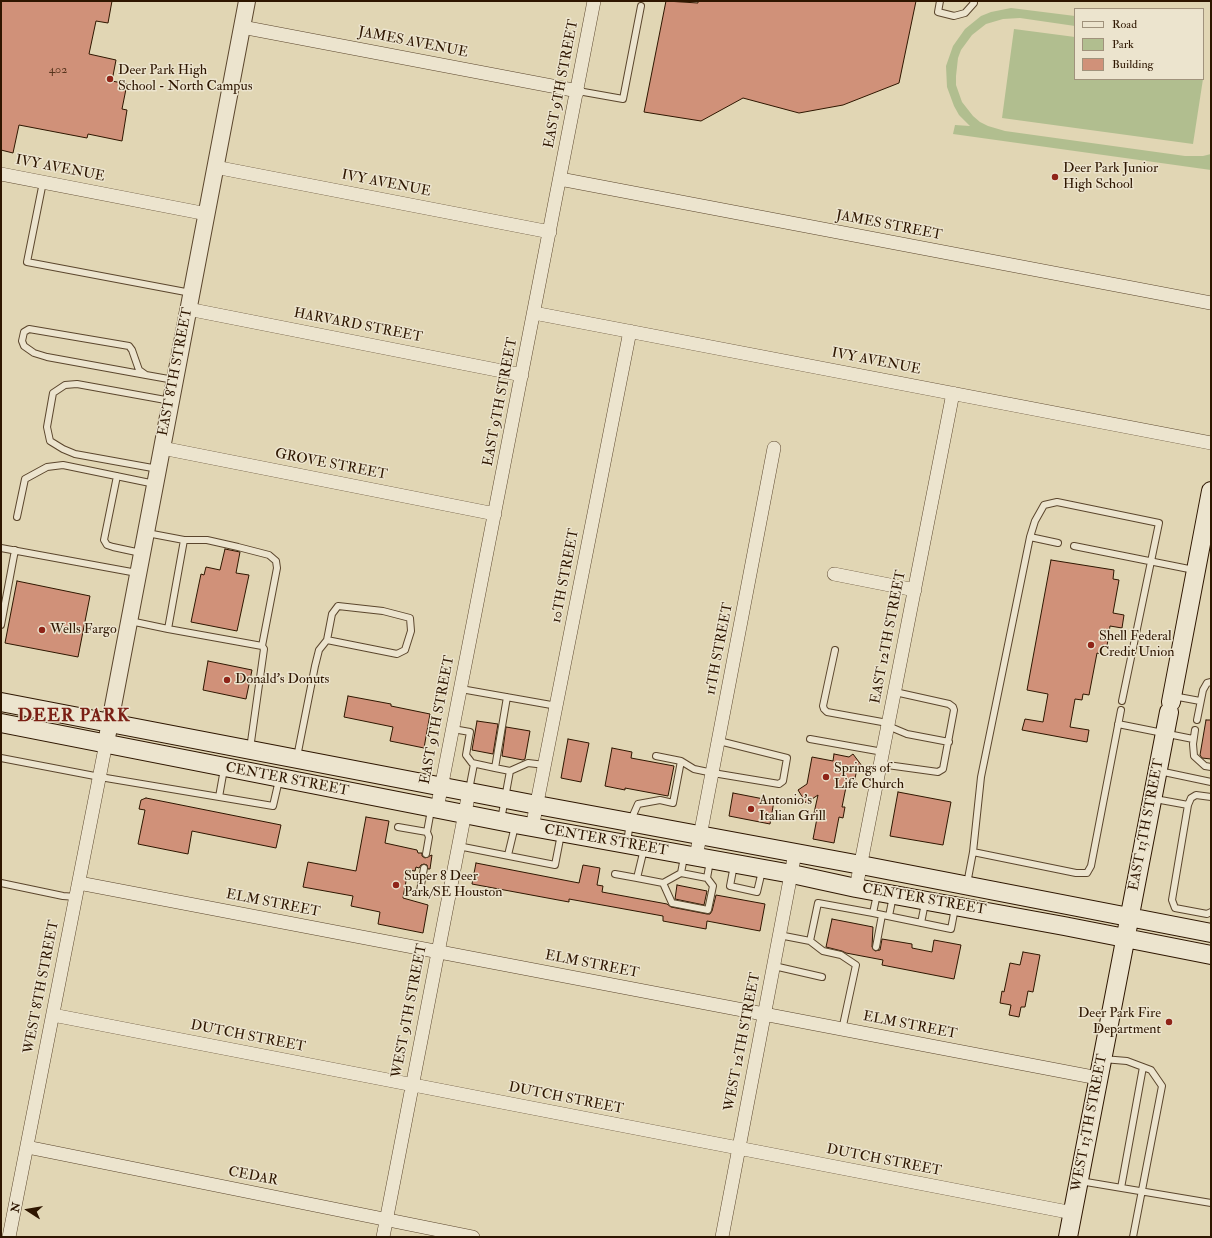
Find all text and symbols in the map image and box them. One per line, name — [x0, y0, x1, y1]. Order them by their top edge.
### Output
legend — [1074, 8, 1204, 80]
text: Road — [1112, 17, 1137, 32]
street label: EAST 9TH STREET — [541, 18, 583, 150]
street label: JAMES AVENUE — [357, 24, 469, 62]
text: Park — [1112, 37, 1134, 52]
text: Building — [1112, 57, 1153, 72]
house number: 402 — [49, 63, 67, 77]
place label: Deer Park High School - North Campus — [118, 63, 252, 96]
marker: Deer Park High School - North Campus — [105, 74, 115, 84]
street label: IVY AVENUE — [14, 152, 106, 186]
place label: Deer Park Junior High School — [1063, 161, 1158, 194]
street label: IVY AVENUE — [340, 167, 432, 201]
marker: Deer Park Junior High School — [1050, 172, 1060, 182]
street label: JAMES STREET — [835, 207, 943, 245]
street label: HARVARD STREET — [292, 305, 424, 347]
street label: EAST 8TH STREET — [155, 306, 197, 438]
street label: EAST 9TH STREET — [480, 336, 522, 468]
street label: IVY AVENUE — [830, 345, 922, 379]
street label: GROVE STREET — [273, 446, 389, 484]
street label: 10TH STREET — [549, 527, 583, 625]
street label: EAST 12TH STREET — [868, 569, 910, 705]
street label: 11TH STREET — [703, 601, 737, 697]
place label: Wells Fargo — [50, 622, 117, 638]
marker: Wells Fargo — [37, 625, 47, 635]
place label: Shell Federal Credit Union — [1099, 629, 1174, 662]
marker: Shell Federal Credit Union — [1086, 640, 1096, 650]
street label: EAST 9TH STREET — [417, 654, 459, 786]
place label: Donald's Donuts — [235, 672, 329, 688]
marker: Donald's Donuts — [222, 675, 232, 685]
district label: DEER PARK — [18, 706, 130, 728]
street label: EAST 13TH STREET — [1126, 758, 1168, 892]
street label: CENTER STREET — [224, 760, 350, 800]
place label: Springs of Life Church — [834, 761, 904, 794]
marker: Springs of Life Church — [821, 772, 831, 782]
place label: Antonio's Italian Grill — [759, 793, 826, 826]
marker: Antonio's Italian Grill — [746, 804, 756, 814]
street label: CENTER STREET — [543, 822, 669, 860]
place label: Super 8 Deer Park/SE Houston — [404, 869, 502, 902]
marker: Super 8 Deer Park/SE Houston — [391, 880, 401, 890]
street label: CENTER STREET — [861, 881, 987, 919]
street label: ELM STREET — [225, 887, 321, 921]
street label: WEST 8TH STREET — [21, 919, 63, 1055]
street label: WEST 9TH STREET — [389, 943, 431, 1079]
street label: ELM STREET — [544, 948, 640, 982]
street label: WEST 12TH STREET — [721, 971, 765, 1113]
place label: Deer Park Fire Department — [1078, 1006, 1161, 1038]
street label: ELM STREET — [862, 1009, 958, 1043]
marker: Deer Park Fire Department — [1164, 1017, 1174, 1027]
street label: DUTCH STREET — [189, 1018, 307, 1056]
street label: WEST 13TH STREET — [1068, 1053, 1112, 1193]
street label: DUTCH STREET — [507, 1080, 625, 1118]
street label: DUTCH STREET — [825, 1142, 943, 1180]
street label: CEDAR — [227, 1164, 279, 1190]
north arrow — [8, 1190, 48, 1230]
text: N — [8, 1201, 23, 1214]

